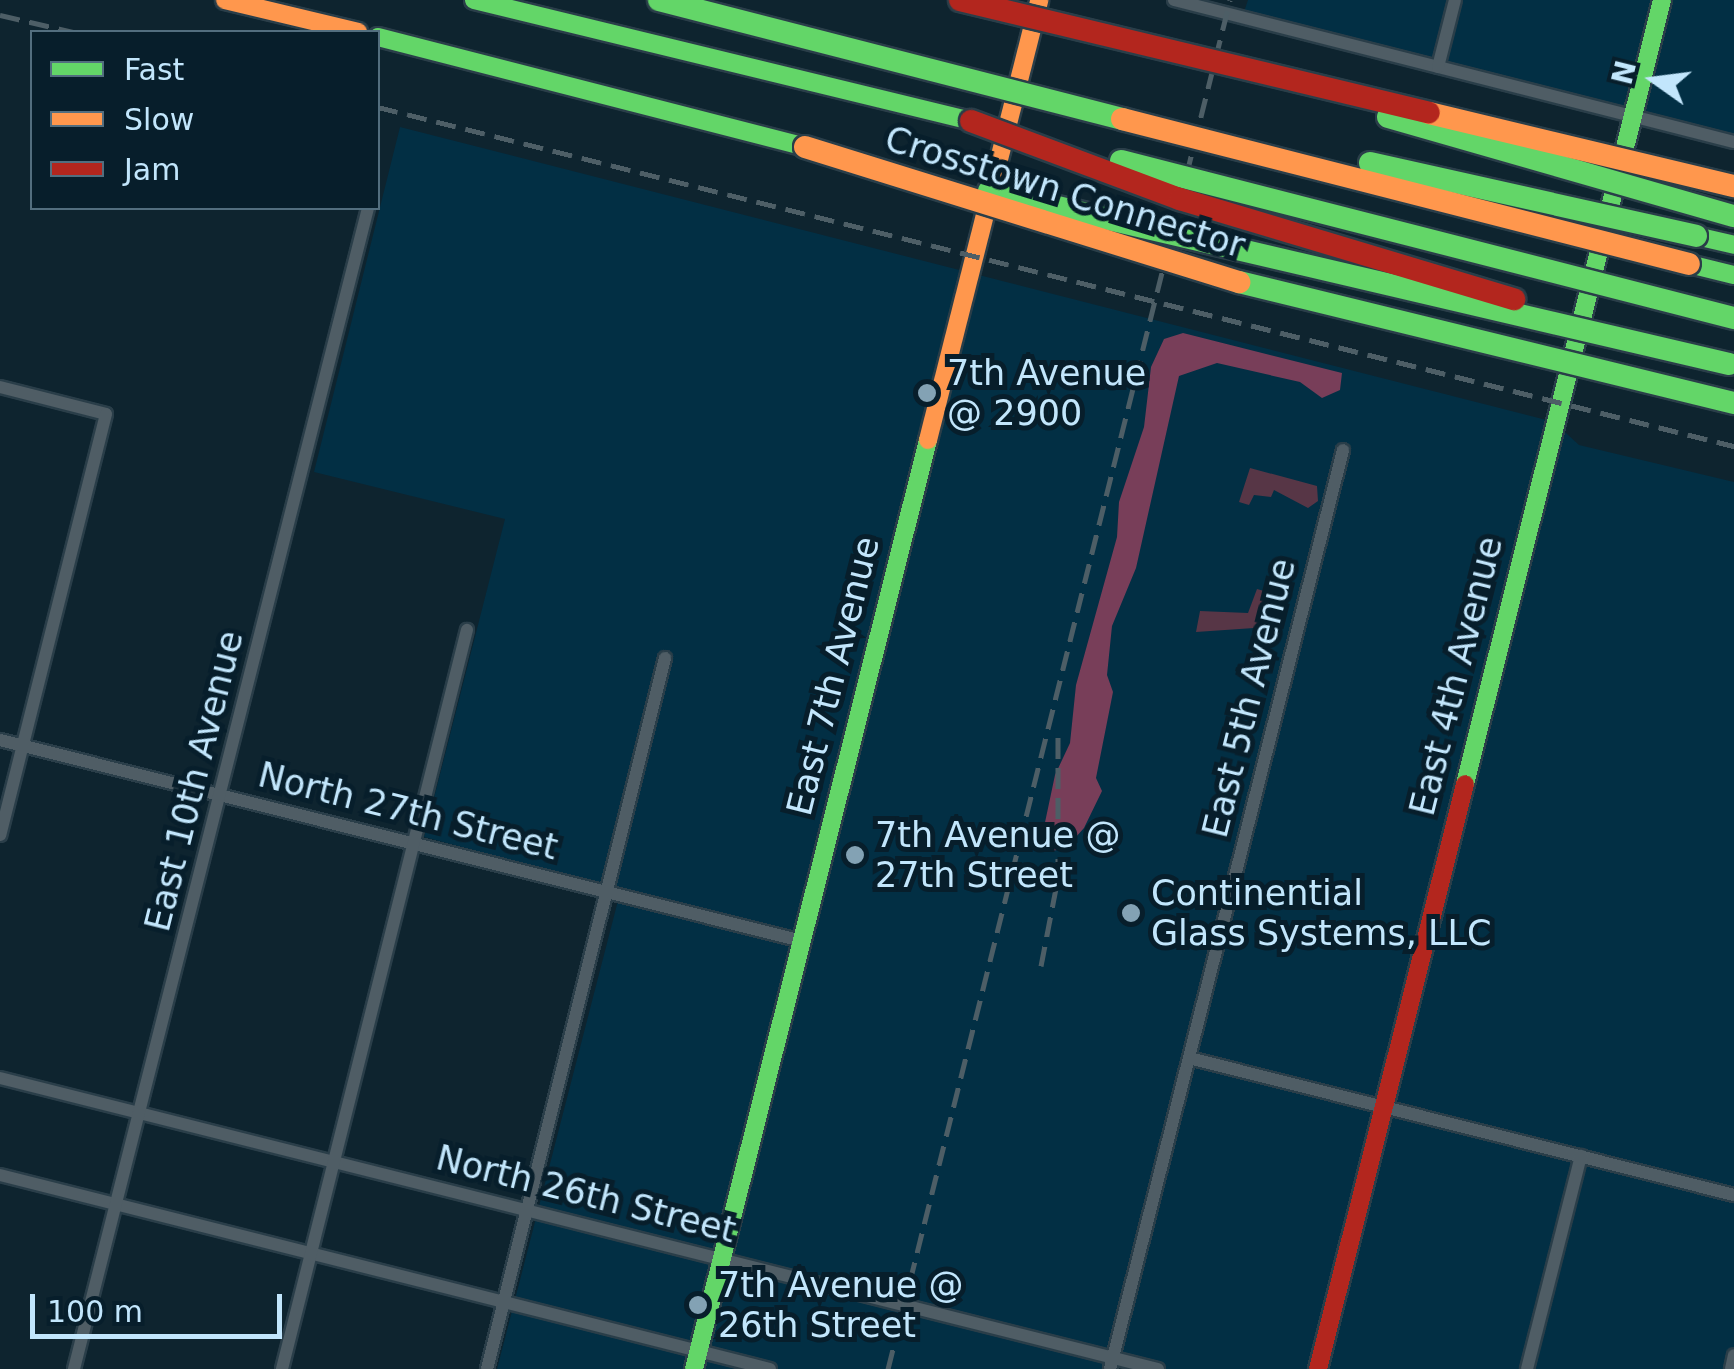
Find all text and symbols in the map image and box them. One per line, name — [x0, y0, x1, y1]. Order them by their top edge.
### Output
legend — [30, 30, 380, 210]
north arrow — [1604, 30, 1704, 130]
text: Fast — [124, 52, 184, 87]
text: N — [1606, 57, 1643, 88]
text: Slow — [124, 102, 194, 137]
street label: Crosstown Connector — [880, 117, 1250, 267]
text: Jam — [124, 152, 180, 187]
place label: 7th Avenue @ 2900 — [947, 352, 1146, 434]
marker: 7th Avenue @ 2900 — [916, 382, 938, 404]
street label: East 7th Avenue — [778, 532, 888, 820]
street label: East 4th Avenue — [1401, 532, 1511, 820]
street label: East 5th Avenue — [1194, 554, 1304, 842]
street label: East 10th Avenue — [136, 626, 252, 936]
street label: North 27th Street — [254, 753, 562, 869]
place label: 7th Avenue @ 27th Street — [875, 814, 1120, 896]
marker: 7th Avenue @ 27th Street — [844, 844, 866, 866]
place label: Continential Glass Systems, LLC — [1151, 872, 1491, 954]
marker: Continential Glass Systems, LLC — [1120, 902, 1142, 924]
street label: North 26th Street — [432, 1136, 740, 1252]
place label: 7th Avenue @ 26th Street — [718, 1264, 963, 1346]
scale bar — [35, 1274, 288, 1336]
text: 100 m — [47, 1294, 143, 1329]
marker: 7th Avenue @ 26th Street — [687, 1294, 709, 1316]

